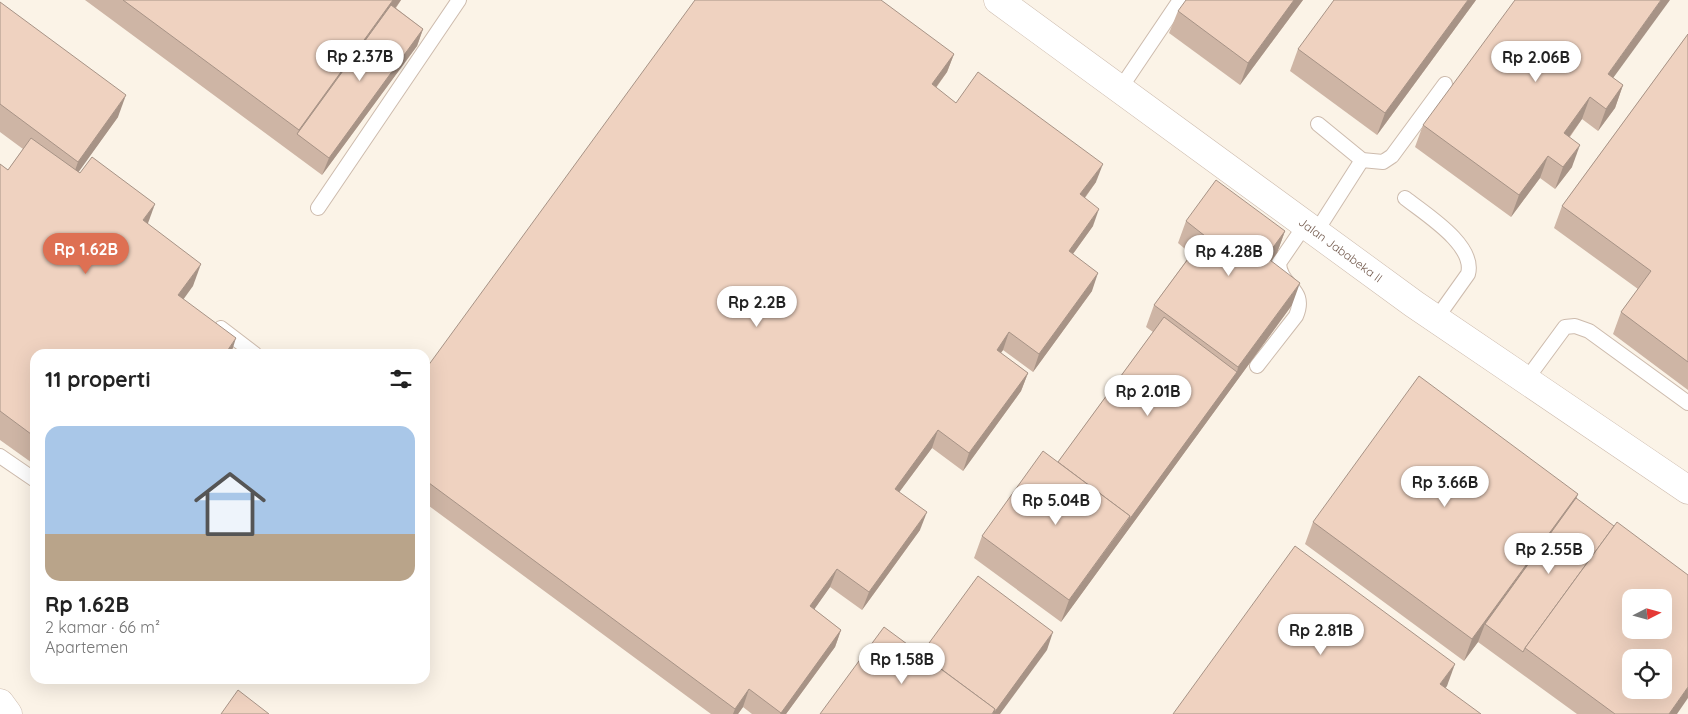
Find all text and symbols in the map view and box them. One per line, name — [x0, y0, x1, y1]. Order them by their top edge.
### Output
pin: Rp 2.37B — [308, 39, 412, 82]
pin: Rp 2.06B — [1484, 41, 1588, 83]
text: Rp 2.37B — [327, 46, 393, 66]
text: Rp 2.06B — [1502, 47, 1570, 67]
street label: Jalan Jababeka II — [1296, 214, 1385, 285]
pin: Rp 1.62B — [34, 232, 138, 275]
pin: Rp 4.28B — [1177, 234, 1281, 277]
text: Rp 1.62B — [54, 239, 118, 259]
text: Rp 4.28B — [1195, 241, 1263, 261]
pin: Rp 2.2B — [711, 286, 803, 328]
text: Rp 2.2B — [728, 292, 786, 312]
icon: filters — [387, 365, 415, 393]
text: 11 properti — [45, 366, 150, 392]
pin: Rp 2.01B — [1096, 374, 1200, 417]
text: Rp 2.01B — [1115, 381, 1181, 401]
icon: home — [185, 459, 275, 549]
pin: Rp 3.66B — [1393, 466, 1497, 508]
text: Rp 3.66B — [1412, 472, 1478, 492]
pin: Rp 5.04B — [1004, 484, 1108, 526]
text: Rp 5.04B — [1022, 490, 1090, 510]
pin: Rp 2.55B — [1497, 532, 1601, 575]
text: Rp 2.55B — [1515, 539, 1583, 559]
north arrow — [1622, 589, 1672, 639]
map controls — [1622, 589, 1672, 699]
text: Rp 1.62B — [45, 591, 129, 617]
pin: Rp 2.81B — [1269, 614, 1373, 656]
text: 2 kamar · 66 m² — [45, 617, 160, 637]
text: Rp 2.81B — [1289, 620, 1353, 640]
text: Apartemen — [45, 637, 128, 657]
pin: Rp 1.58B — [850, 642, 954, 685]
text: Rp 1.58B — [870, 649, 934, 669]
button: locate — [1622, 649, 1672, 699]

